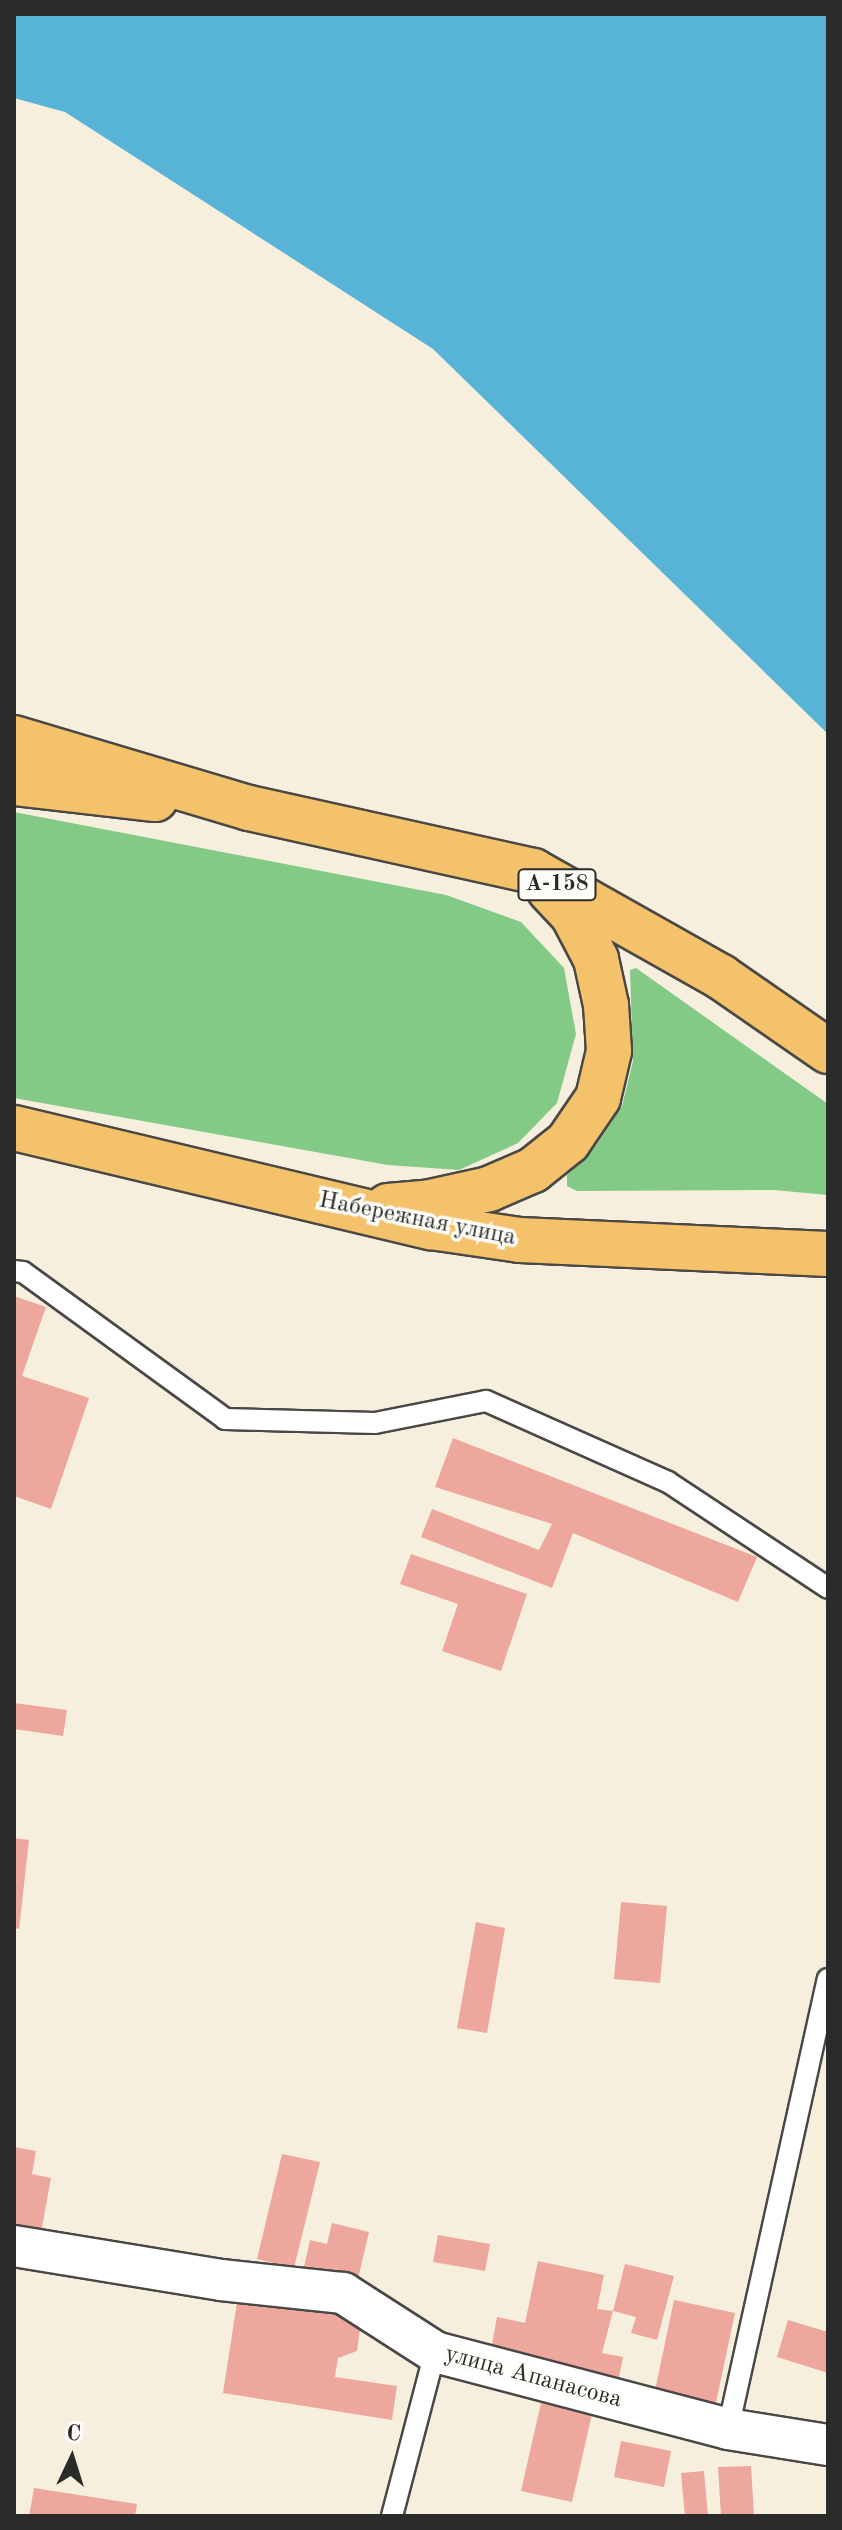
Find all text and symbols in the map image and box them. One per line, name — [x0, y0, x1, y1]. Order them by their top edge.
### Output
road number: А-158 — [517, 867, 597, 903]
street label: Набережная улица — [316, 1187, 518, 1253]
street label: улица Апанасова — [441, 2341, 625, 2415]
north arrow — [32, 2418, 112, 2498]
text: С — [66, 2423, 82, 2446]

